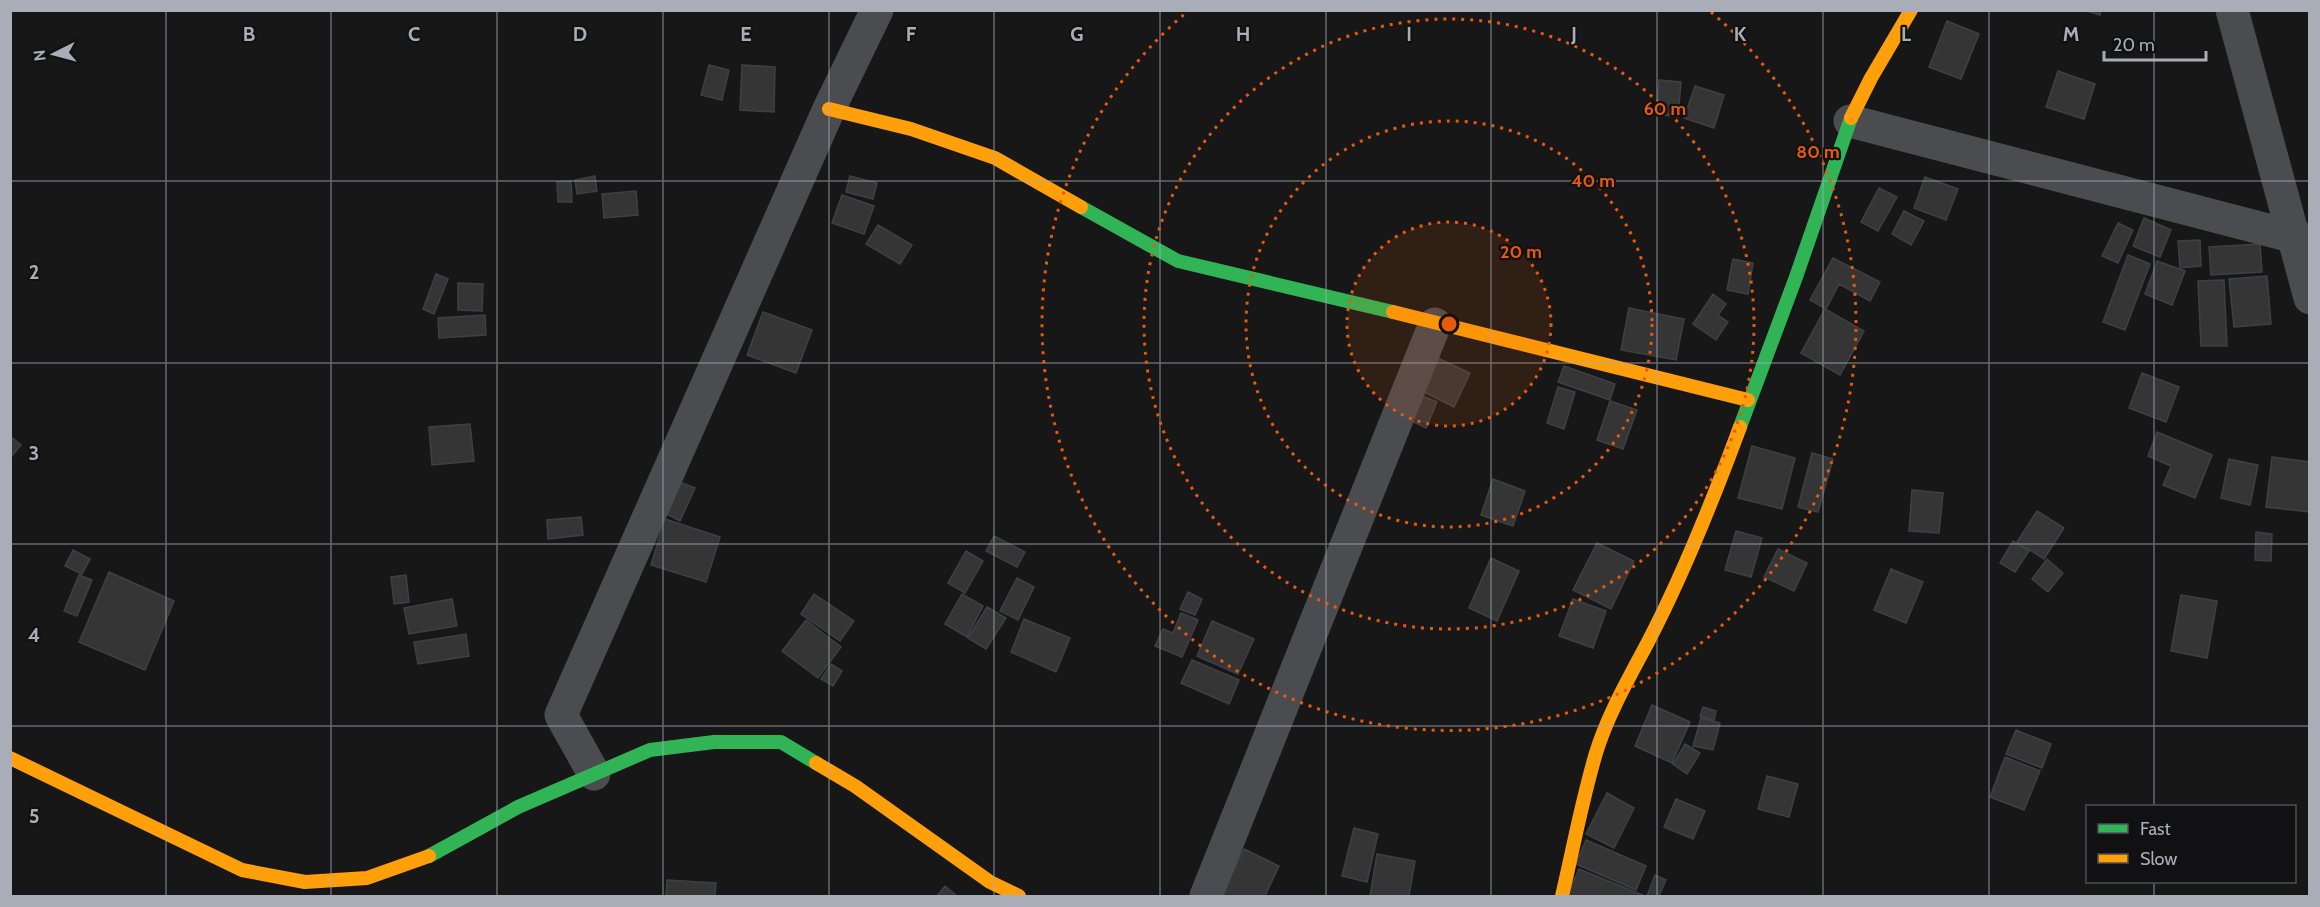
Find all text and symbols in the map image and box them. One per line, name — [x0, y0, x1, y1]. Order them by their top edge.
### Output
text: B — [243, 22, 255, 46]
text: C — [408, 22, 420, 46]
text: D — [573, 22, 587, 46]
text: E — [740, 22, 752, 46]
text: F — [906, 22, 917, 46]
text: G — [1070, 22, 1084, 46]
text: H — [1236, 22, 1250, 46]
text: I — [1406, 22, 1412, 46]
text: J — [1570, 22, 1577, 46]
text: K — [1734, 22, 1747, 46]
text: L — [1901, 22, 1911, 46]
text: M — [2063, 22, 2079, 46]
north arrow — [24, 24, 84, 84]
scale bar — [2104, 24, 2206, 62]
text: 20 m — [2113, 34, 2155, 56]
text: N — [30, 49, 50, 62]
text: 60 m — [1644, 98, 1686, 120]
text: 80 m — [1796, 141, 1840, 163]
text: 40 m — [1571, 170, 1615, 192]
text: 20 m — [1500, 241, 1542, 263]
text: 2 — [29, 260, 39, 284]
centre of rings — [1439, 314, 1459, 334]
text: 3 — [29, 441, 39, 465]
text: 4 — [28, 623, 40, 647]
text: 5 — [29, 804, 39, 828]
legend — [2086, 805, 2296, 883]
text: Fast — [2140, 818, 2171, 840]
text: Slow — [2140, 848, 2177, 870]

